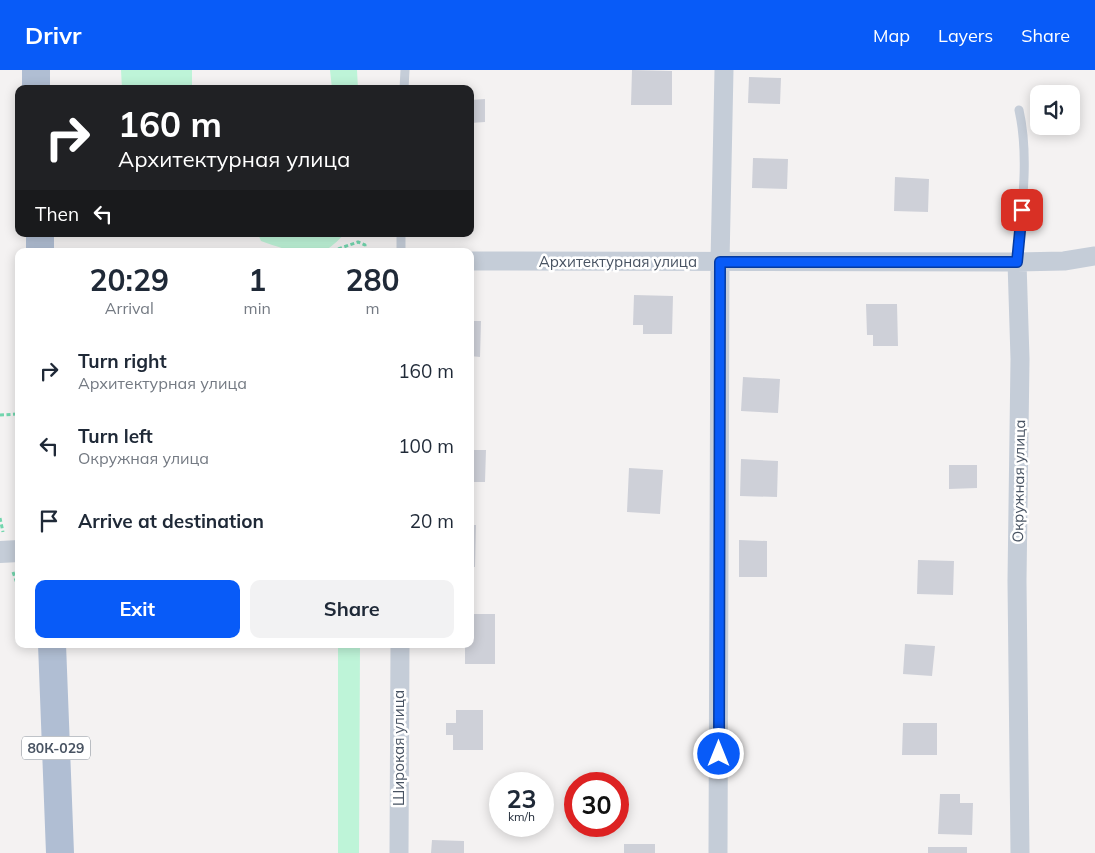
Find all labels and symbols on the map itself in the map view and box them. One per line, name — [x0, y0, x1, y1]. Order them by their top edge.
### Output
pin — [1001, 189, 1043, 231]
street label: Архитектурная улица — [539, 252, 697, 271]
street label: Окружная улица — [1008, 419, 1029, 543]
street label: Широкая улица — [389, 690, 408, 806]
position arrow — [692, 727, 744, 779]
road number: 80К-029 — [22, 736, 90, 760]
speed limit sign: 30 — [564, 772, 629, 837]

